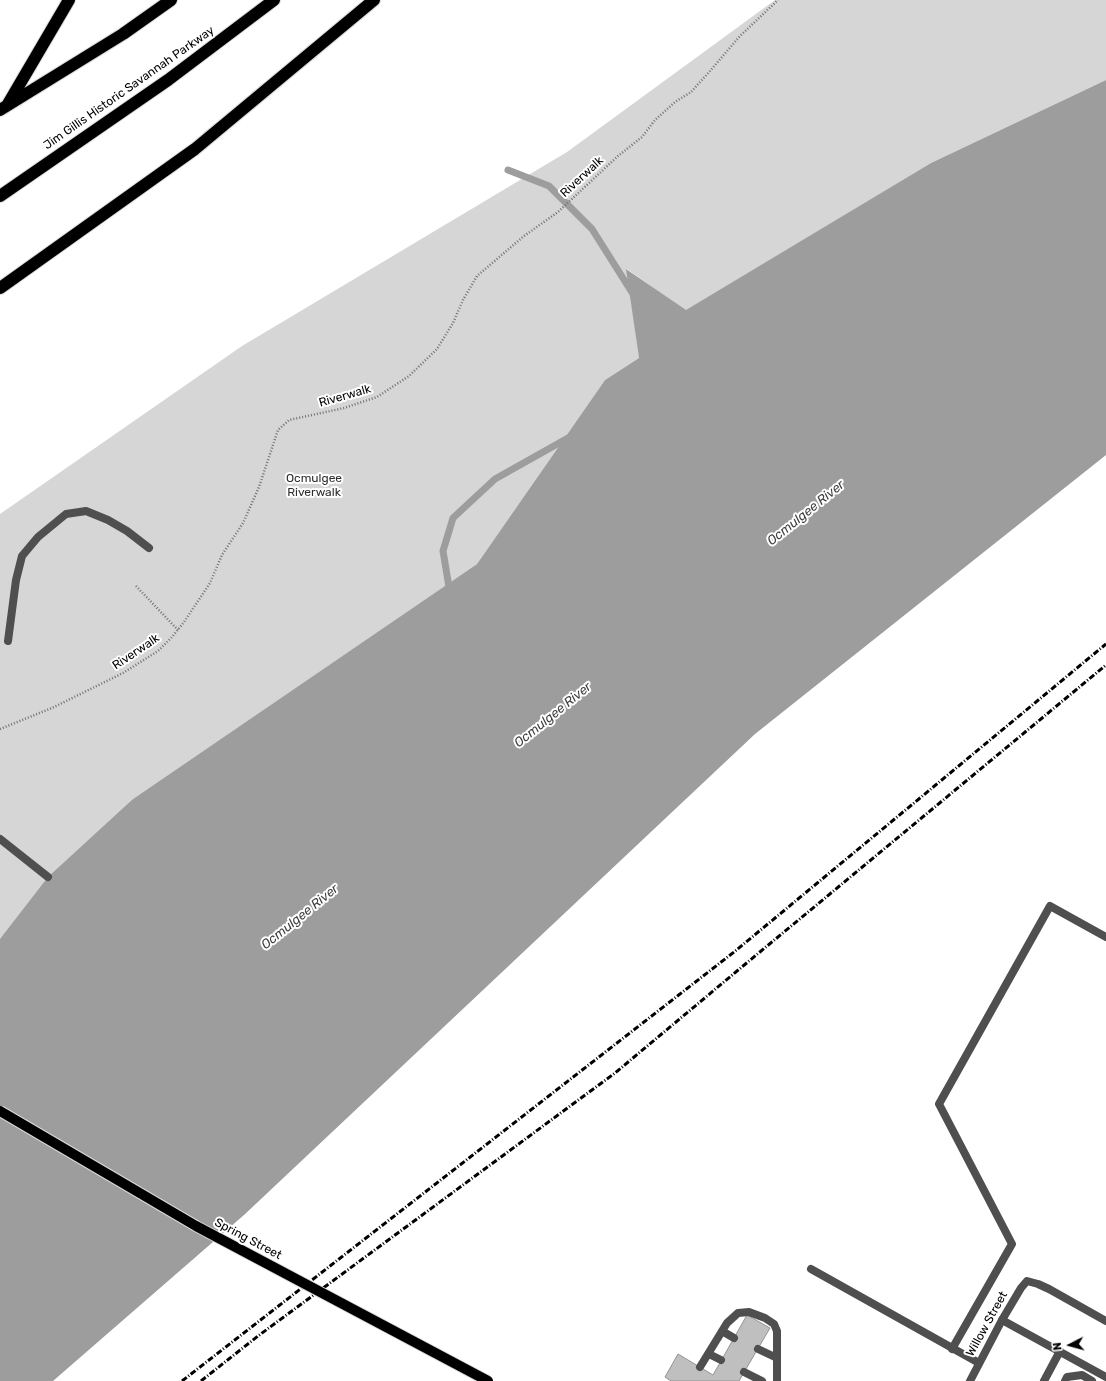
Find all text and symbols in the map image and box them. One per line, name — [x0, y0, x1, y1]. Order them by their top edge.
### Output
street label: Jim Gillis Historic Savannah Parkway — [41, 23, 217, 153]
street label: Riverwalk — [557, 153, 607, 201]
street label: Riverwalk — [317, 382, 373, 410]
park label: Ocmulgee Riverwalk — [286, 472, 342, 500]
water label: Ocmulgee River — [764, 477, 848, 549]
street label: Riverwalk — [110, 631, 162, 673]
water label: Ocmulgee River — [511, 679, 595, 751]
water label: Ocmulgee River — [258, 881, 342, 953]
street label: Spring Street — [212, 1215, 284, 1263]
street label: Willow Street — [963, 1289, 1011, 1359]
north arrow — [1050, 1325, 1090, 1365]
text: N — [1051, 1342, 1064, 1351]

